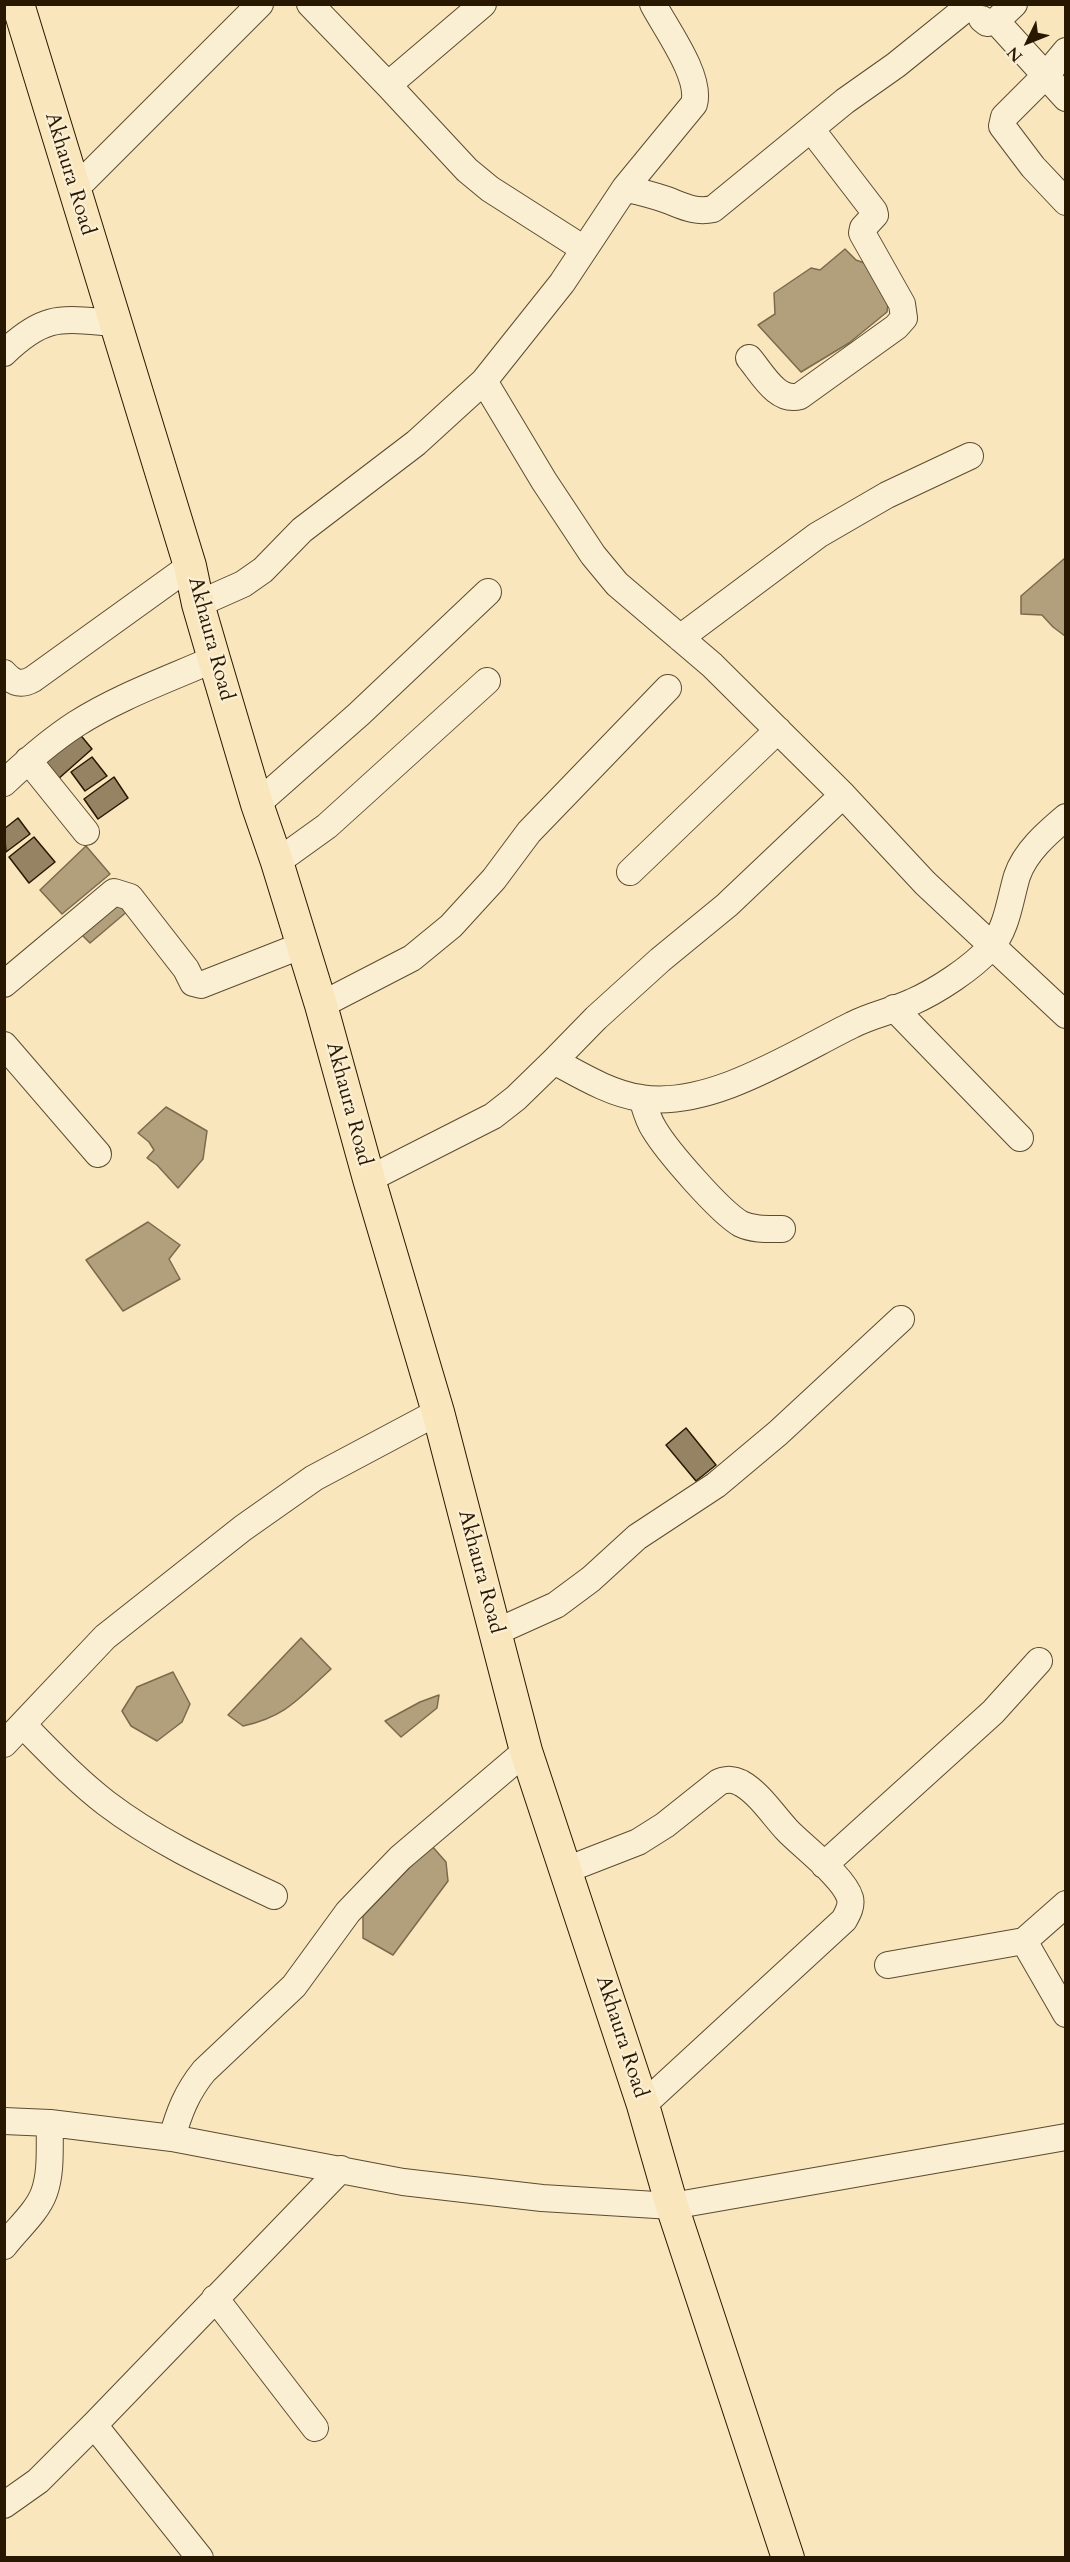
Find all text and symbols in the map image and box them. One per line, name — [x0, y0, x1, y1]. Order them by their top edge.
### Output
north arrow — [998, 12, 1058, 72]
text: N — [1002, 42, 1028, 67]
street label: Akhaura Road — [38, 110, 100, 238]
street label: Akhaura Road — [181, 574, 239, 704]
street label: Akhaura Road — [319, 1039, 377, 1169]
street label: Akhaura Road — [451, 1507, 509, 1637]
street label: Akhaura Road — [589, 1973, 653, 2101]

